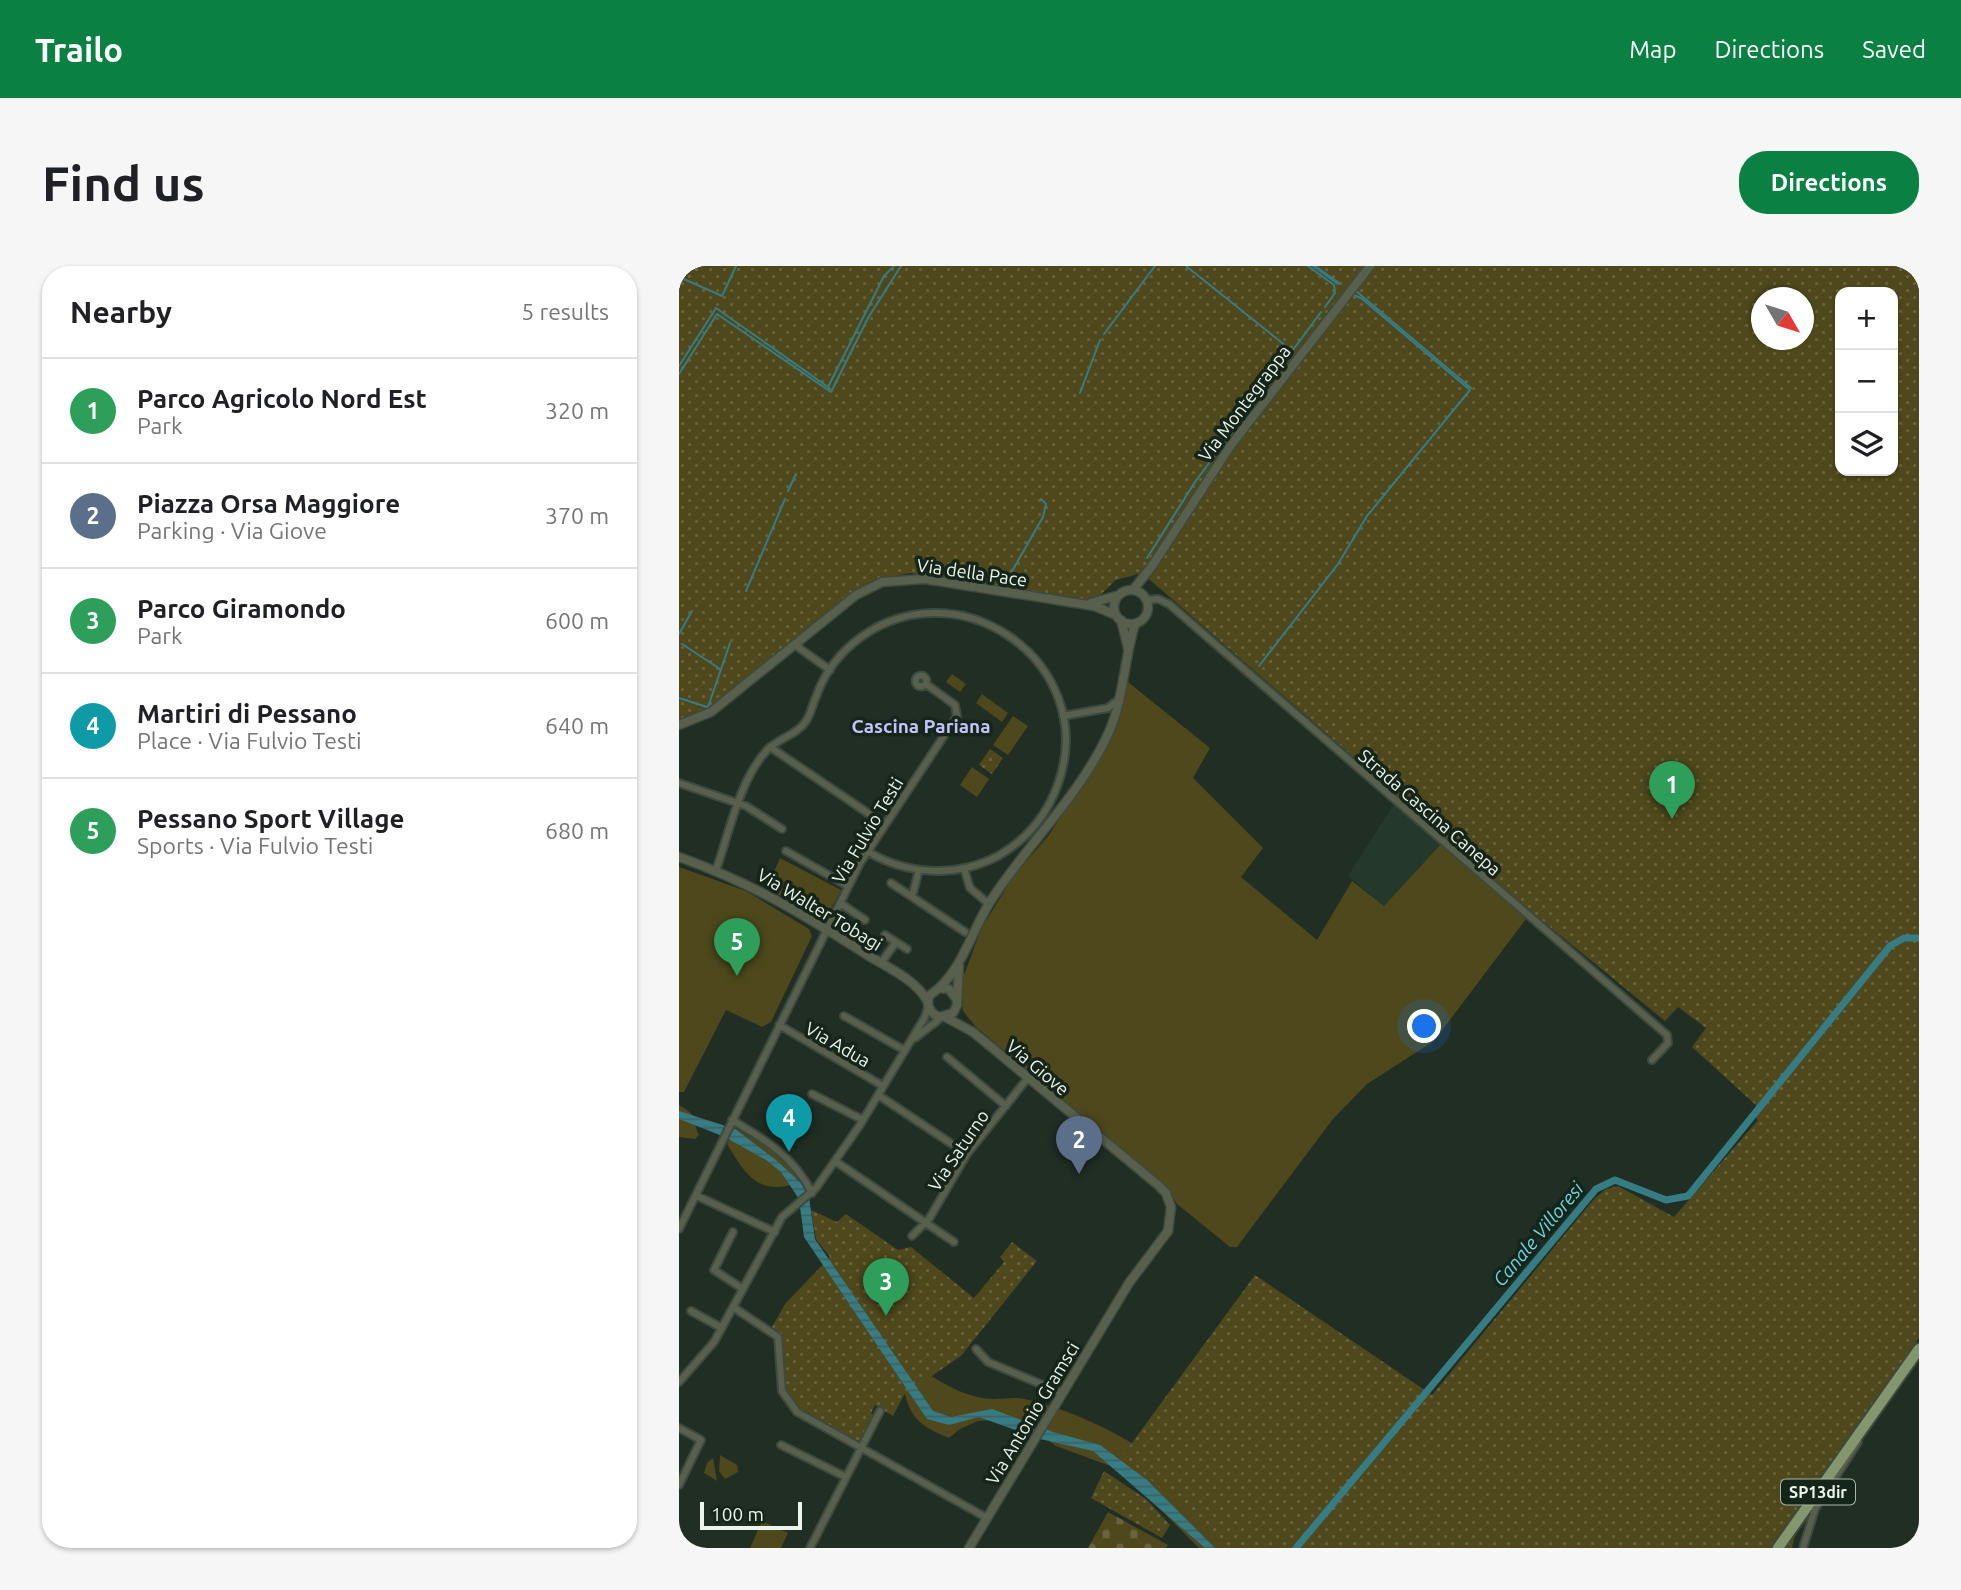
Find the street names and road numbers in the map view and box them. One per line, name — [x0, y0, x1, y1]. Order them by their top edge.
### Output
street label: Via Montegrappa — [1194, 341, 1294, 465]
street label: Via della Pace — [916, 554, 1028, 590]
street label: Strada Cascina Canepa — [1355, 745, 1505, 879]
street label: Via Fulvio Testi — [828, 773, 906, 887]
street label: Via Walter Tobagi — [754, 864, 886, 954]
street label: Via Adua — [802, 1017, 874, 1071]
street label: Via Giove — [1003, 1035, 1073, 1099]
street label: Via Saturno — [924, 1106, 992, 1194]
street label: Via Antonio Gramsci — [982, 1338, 1082, 1488]
road number: SP13dir — [1781, 1480, 1855, 1504]

